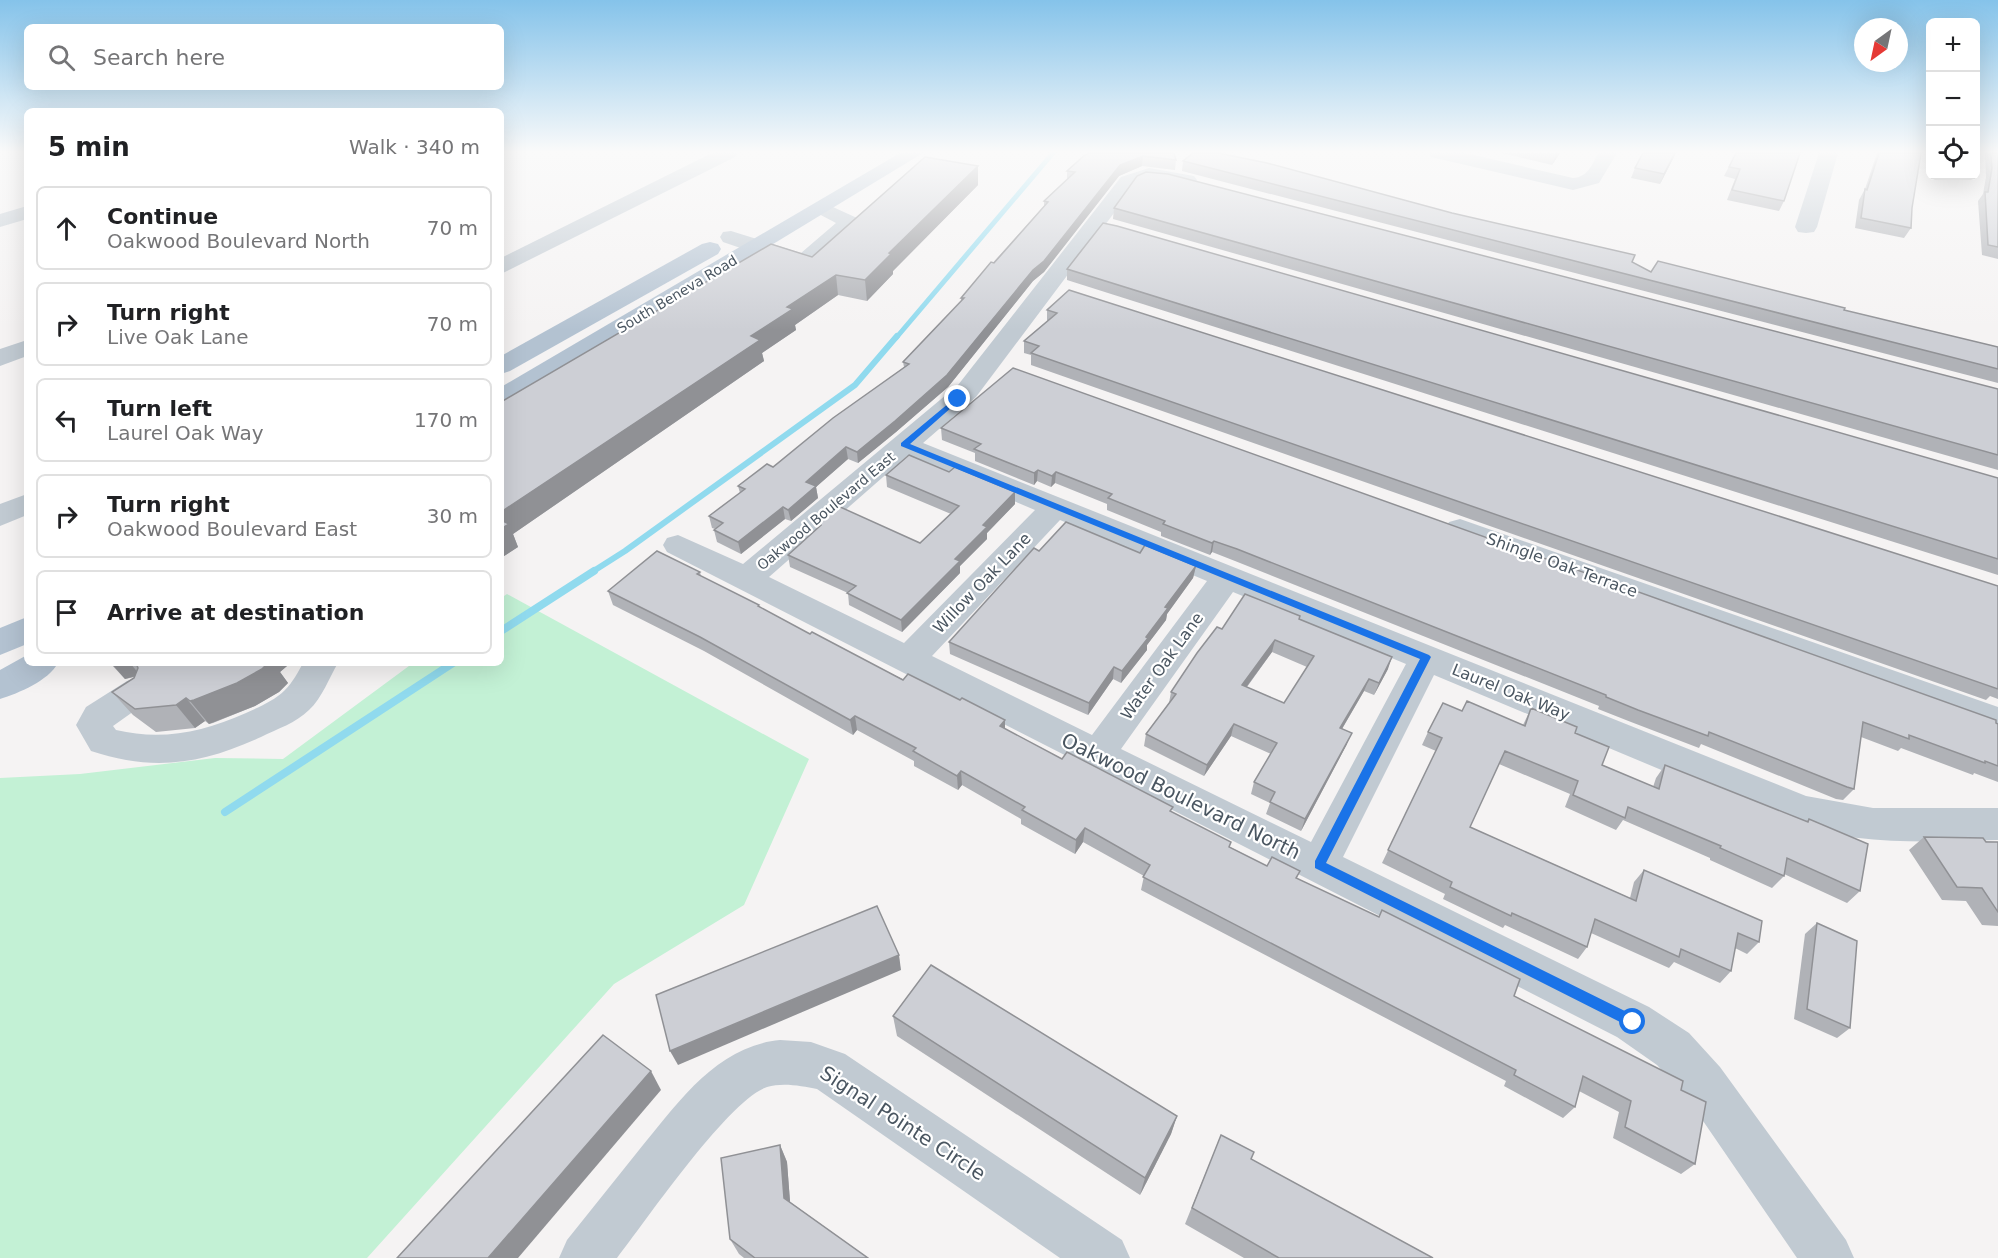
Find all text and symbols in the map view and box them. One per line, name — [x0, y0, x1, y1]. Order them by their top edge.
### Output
north arrow — [1854, 18, 1908, 72]
map controls — [1926, 18, 1980, 180]
button: + — [1926, 18, 1980, 72]
search box — [24, 24, 504, 90]
icon: search — [45, 41, 78, 74]
text: Search here — [93, 45, 225, 70]
button: − — [1926, 72, 1980, 126]
button: locate — [1926, 126, 1980, 180]
text: 5 min — [48, 132, 130, 162]
text: Walk · 340 m — [349, 135, 480, 159]
text: Continue — [107, 204, 218, 229]
icon: ahead — [50, 212, 83, 245]
text: 70 m — [427, 216, 478, 240]
text: Oakwood Boulevard North — [107, 229, 370, 253]
street label: South Beneva Road — [614, 252, 740, 336]
text: Turn right — [107, 300, 230, 325]
icon: right — [50, 308, 83, 341]
text: 70 m — [427, 312, 478, 336]
text: Live Oak Lane — [107, 325, 249, 349]
route end — [944, 385, 970, 411]
text: Turn left — [107, 396, 212, 421]
icon: left — [50, 404, 83, 437]
text: 170 m — [414, 408, 478, 432]
text: Laurel Oak Way — [107, 421, 264, 445]
street label: Oakwood Boulevard East — [754, 448, 899, 573]
text: Turn right — [107, 492, 230, 517]
icon: right — [50, 500, 83, 533]
text: 30 m — [427, 504, 478, 528]
text: Oakwood Boulevard East — [107, 517, 357, 541]
street label: Willow Oak Lane — [929, 529, 1035, 637]
street label: Shingle Oak Terrace — [1484, 529, 1640, 601]
icon: arrive — [50, 596, 83, 629]
text: Arrive at destination — [107, 600, 364, 625]
street label: Water Oak Lane — [1117, 609, 1207, 723]
street label: Laurel Oak Way — [1449, 660, 1573, 724]
street label: Oakwood Boulevard North — [1058, 728, 1304, 864]
route start — [1619, 1008, 1645, 1034]
street label: Signal Pointe Circle — [816, 1061, 990, 1185]

